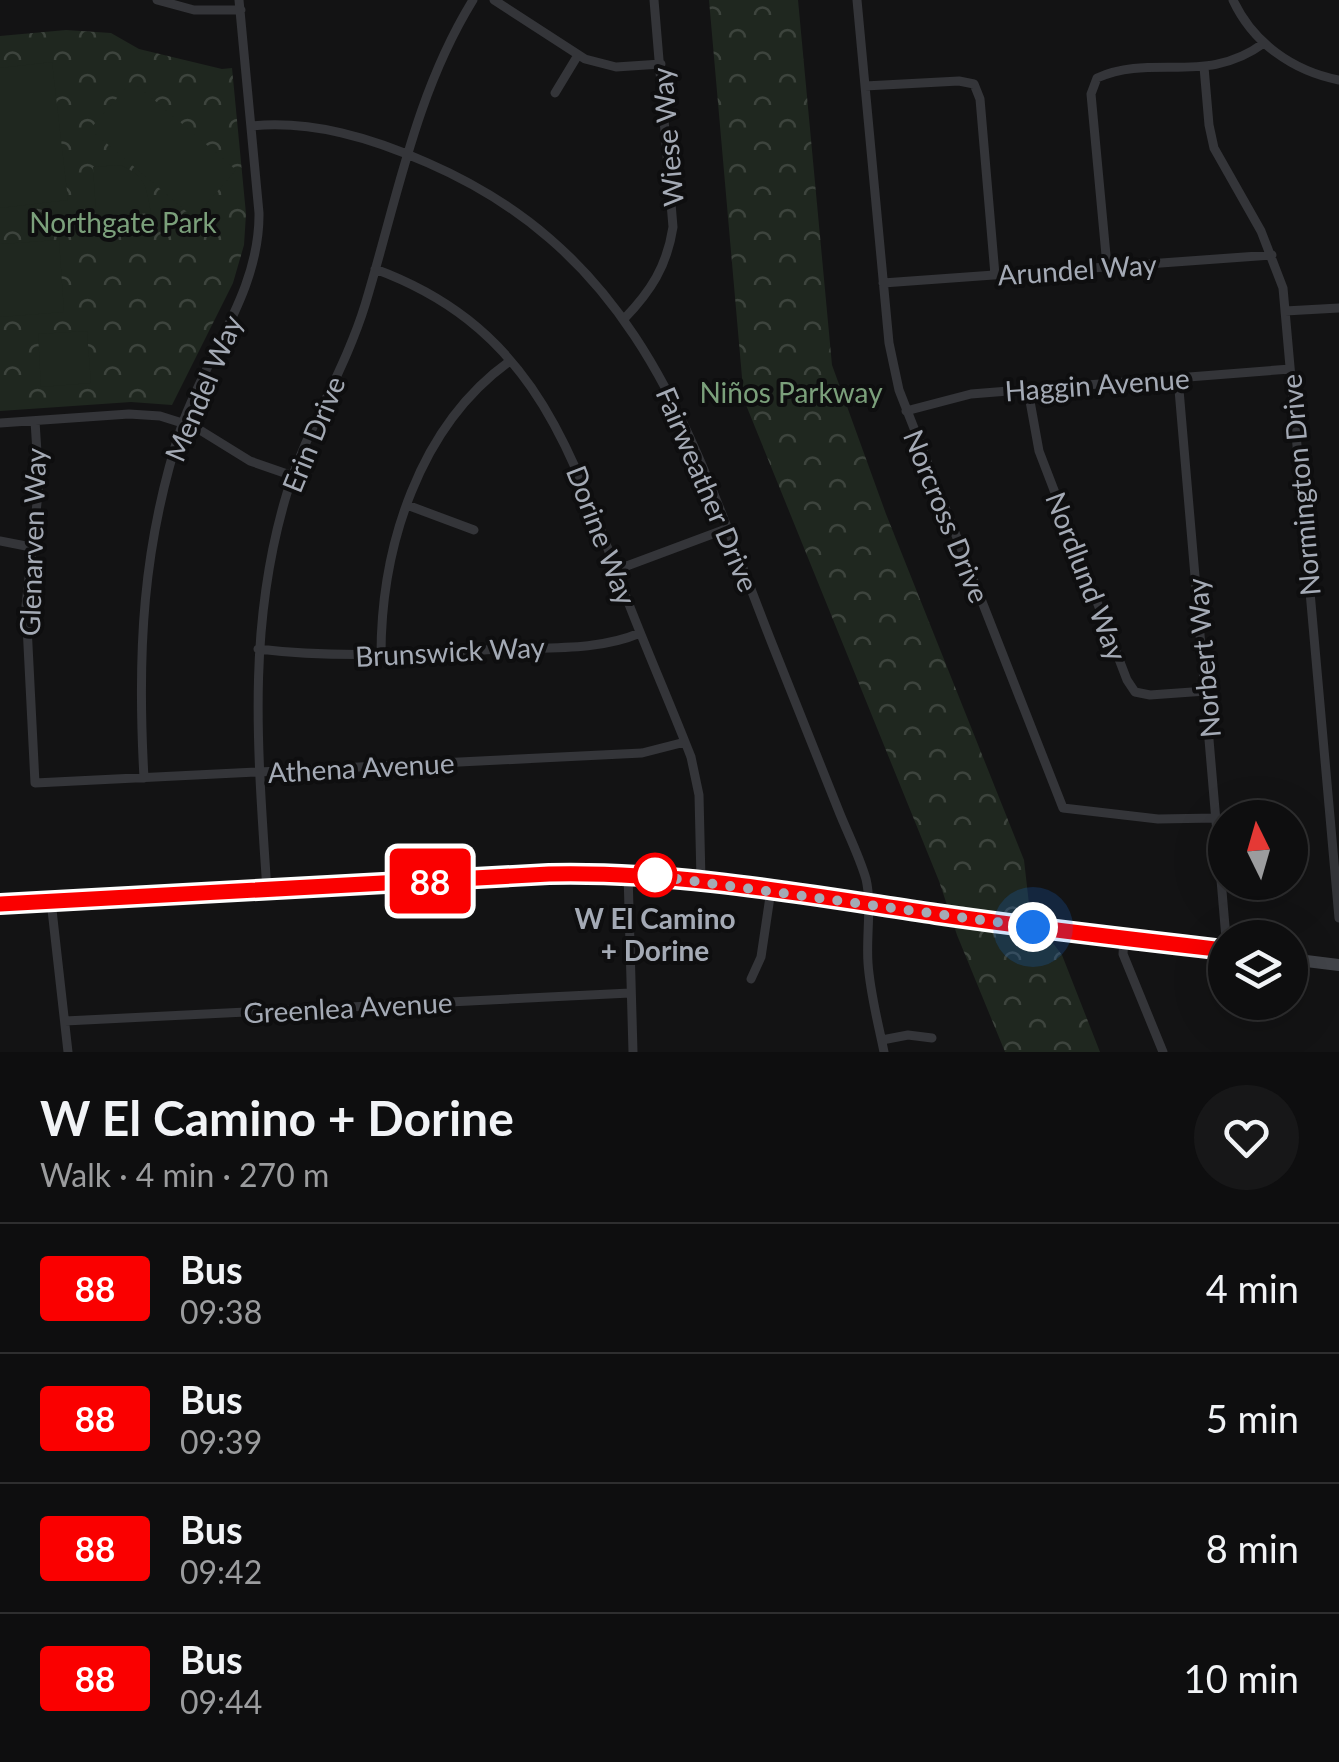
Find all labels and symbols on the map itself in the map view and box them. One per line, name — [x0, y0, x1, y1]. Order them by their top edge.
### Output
street label: Wiese Way — [644, 65, 690, 208]
park label: Northgate Park — [29, 205, 218, 239]
street label: Arundel Way — [996, 246, 1158, 292]
street label: Mendel Way — [157, 309, 249, 466]
street label: Haggin Avenue — [1003, 361, 1191, 407]
street label: Erin Drive — [274, 371, 352, 497]
street label: Normington Drive — [1273, 373, 1327, 597]
park label: Niños Parkway — [699, 375, 883, 409]
street label: Fairweather Drive — [650, 382, 766, 596]
street label: Norcross Drive — [897, 425, 997, 607]
street label: Glenarven Way — [12, 447, 52, 637]
street label: Dorine Way — [560, 461, 644, 610]
street label: Nordlund Way — [1039, 487, 1135, 666]
street label: Norbert Way — [1179, 576, 1227, 739]
street label: Brunswick Way — [354, 629, 546, 673]
street label: Athena Avenue — [267, 745, 455, 789]
north arrow — [1208, 800, 1308, 900]
line badge: 88 — [385, 848, 475, 914]
marker: W El Camino + Dorine — [634, 854, 676, 896]
place label: W El Camino + Dorine — [574, 901, 736, 967]
your location — [1008, 902, 1058, 952]
street label: Greenlea Avenue — [243, 985, 453, 1029]

